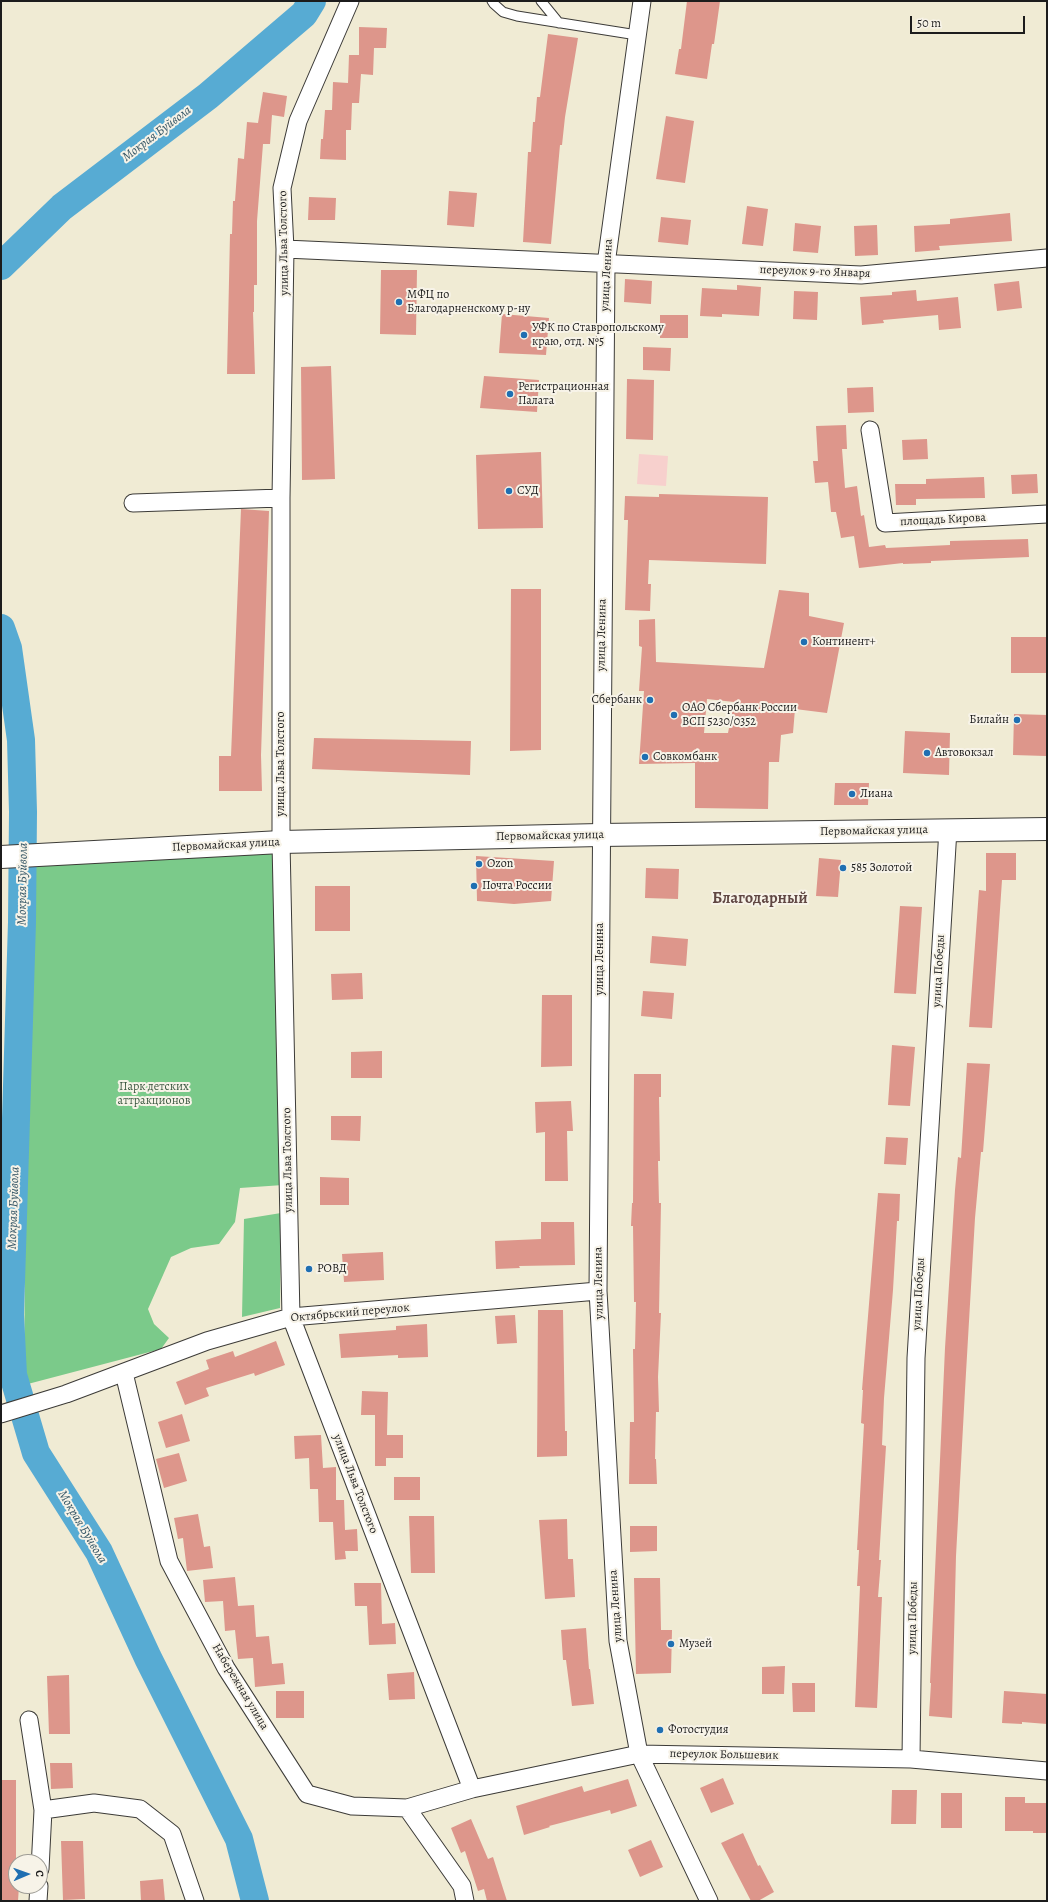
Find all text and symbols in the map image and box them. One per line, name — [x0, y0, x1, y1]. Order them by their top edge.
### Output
scale bar — [912, 8, 1027, 34]
text: 50 m — [917, 15, 941, 31]
water label: Мокрая Буйвола — [119, 103, 195, 165]
street label: улица Льва Толстого — [276, 190, 292, 296]
street label: улица Ленина — [598, 238, 616, 312]
street label: переулок 9-го Января — [759, 263, 871, 281]
place label: МФЦ по Благодарненскому р-ну — [407, 288, 530, 316]
marker: МФЦ по Благодарненскому р-ну — [394, 297, 404, 307]
place label: УФК по Ставропольскому краю, отд. №5 — [532, 321, 664, 349]
marker: УФК по Ставропольскому краю, отд. №5 — [519, 330, 529, 340]
place label: Регистрационная Палата — [518, 380, 609, 408]
marker: Регистрационная Палата — [505, 389, 515, 399]
place label: СУД — [517, 484, 539, 498]
marker: СУД — [504, 486, 514, 496]
street label: площадь Кирова — [900, 511, 986, 529]
street label: улица Ленина — [594, 599, 610, 671]
place label: Континент+ — [812, 635, 876, 649]
marker: Континент+ — [799, 637, 809, 647]
place label: Сбербанк — [592, 693, 642, 707]
marker: Сбербанк — [645, 695, 655, 705]
place label: ОАО Сбербанк России ВСП 5230/0352 — [682, 701, 797, 729]
marker: ОАО Сбербанк России ВСП 5230/0352 — [669, 710, 679, 720]
street label: улица Льва Толстого — [274, 711, 288, 817]
place label: Билайн — [969, 713, 1009, 727]
marker: Билайн — [1012, 715, 1022, 725]
place label: Автовокзал — [935, 746, 994, 760]
marker: Автовокзал — [922, 748, 932, 758]
place label: Совкомбанк — [653, 750, 717, 764]
marker: Совкомбанк — [640, 752, 650, 762]
place label: Лиана — [860, 787, 893, 801]
marker: Лиана — [847, 789, 857, 799]
street label: Первомайская улица — [820, 823, 928, 839]
street label: Первомайская улица — [496, 828, 604, 844]
street label: Первомайская улица — [172, 835, 280, 855]
water label: Мокрая Буйвола — [14, 843, 32, 925]
place label: Ozon — [487, 857, 513, 871]
marker: Ozon — [474, 859, 484, 869]
place label: 585 Золотой — [851, 861, 912, 875]
marker: 585 Золотой — [838, 863, 848, 873]
place label: Почта России — [482, 879, 552, 893]
marker: Почта России — [469, 881, 479, 891]
district label: Благодарный — [712, 889, 808, 909]
street label: улица Ленина — [593, 923, 607, 995]
street label: улица Победы — [930, 934, 948, 1008]
park label: Парк детских аттракционов — [118, 1080, 190, 1108]
street label: улица Льва Толстого — [280, 1107, 296, 1213]
water label: Мокрая Буйвола — [5, 1166, 23, 1250]
street label: улица Ленина — [591, 1247, 607, 1319]
street label: улица Победы — [910, 1257, 928, 1331]
place label: РОВД — [317, 1262, 347, 1276]
marker: РОВД — [304, 1264, 314, 1274]
street label: Октябрьский переулок — [290, 1301, 410, 1325]
street label: улица Льва Толстого — [329, 1432, 381, 1536]
water label: Мокрая Буйвола — [54, 1488, 110, 1566]
street label: улица Ленина — [606, 1569, 626, 1643]
street label: улица Победы — [905, 1581, 921, 1655]
place label: Музей — [679, 1637, 712, 1651]
marker: Музей — [666, 1639, 676, 1649]
street label: Набережная улица — [209, 1641, 271, 1733]
place label: Фотостудия — [668, 1723, 729, 1737]
marker: Фотостудия — [655, 1725, 665, 1735]
street label: переулок Большевик — [669, 1747, 779, 1763]
north arrow — [8, 1854, 48, 1894]
text: С — [32, 1870, 47, 1877]

